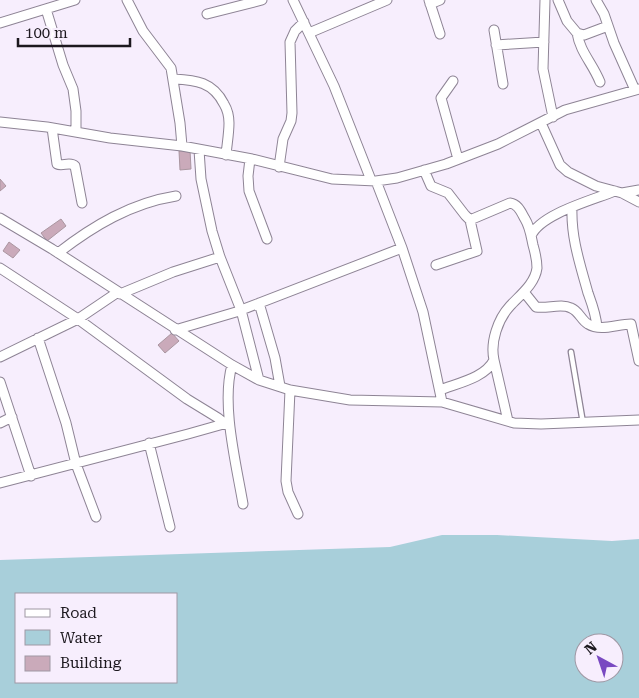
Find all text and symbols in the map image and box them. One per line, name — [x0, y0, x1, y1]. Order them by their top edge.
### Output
scale bar — [18, 15, 130, 47]
text: 100 m — [25, 24, 68, 42]
legend — [15, 593, 178, 683]
text: Road — [60, 604, 97, 622]
text: Water — [60, 629, 102, 647]
north arrow — [574, 633, 624, 683]
text: N — [581, 638, 600, 658]
text: Building — [60, 654, 122, 672]

